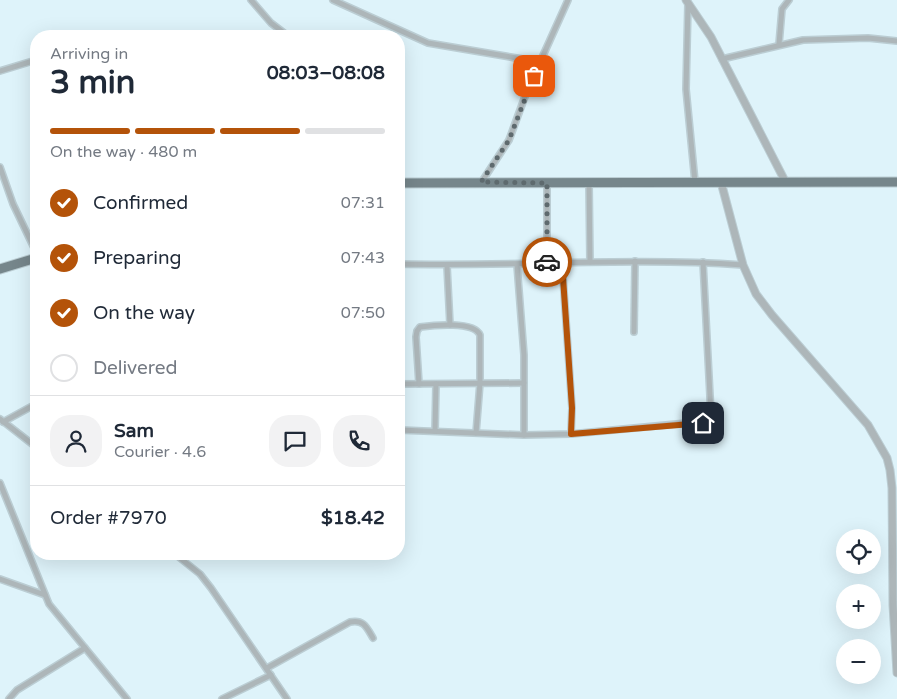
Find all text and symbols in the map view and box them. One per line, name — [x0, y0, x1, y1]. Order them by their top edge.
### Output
text: Arriving in — [50, 44, 128, 64]
pin — [513, 55, 555, 97]
text: 08:03–08:08 — [267, 62, 385, 84]
icon: bag — [520, 62, 548, 90]
text: 3 min — [50, 64, 135, 102]
text: On the way · 480 m — [50, 142, 197, 162]
icon: check — [50, 189, 78, 217]
text: Confirmed — [93, 192, 188, 214]
text: 07:31 — [341, 193, 385, 213]
courier — [522, 237, 572, 287]
icon: check — [50, 244, 78, 272]
text: Preparing — [93, 247, 182, 269]
text: 07:43 — [341, 248, 385, 268]
icon: car — [533, 248, 561, 276]
icon: check — [50, 299, 78, 327]
text: On the way — [93, 302, 195, 324]
text: 07:50 — [341, 303, 385, 323]
text: Delivered — [93, 357, 178, 379]
pin — [682, 402, 724, 444]
icon: home — [689, 409, 717, 437]
button: person — [50, 415, 102, 467]
button: chat — [269, 415, 321, 467]
button: phone — [333, 415, 385, 467]
text: Sam — [114, 420, 154, 442]
text: Courier · 4.6 — [114, 442, 206, 462]
text: Order #7970 — [50, 507, 167, 529]
text: $18.42 — [321, 507, 385, 529]
map controls — [836, 529, 881, 684]
button: locate — [836, 529, 881, 574]
button: + — [836, 584, 881, 629]
button: − — [836, 639, 881, 684]

